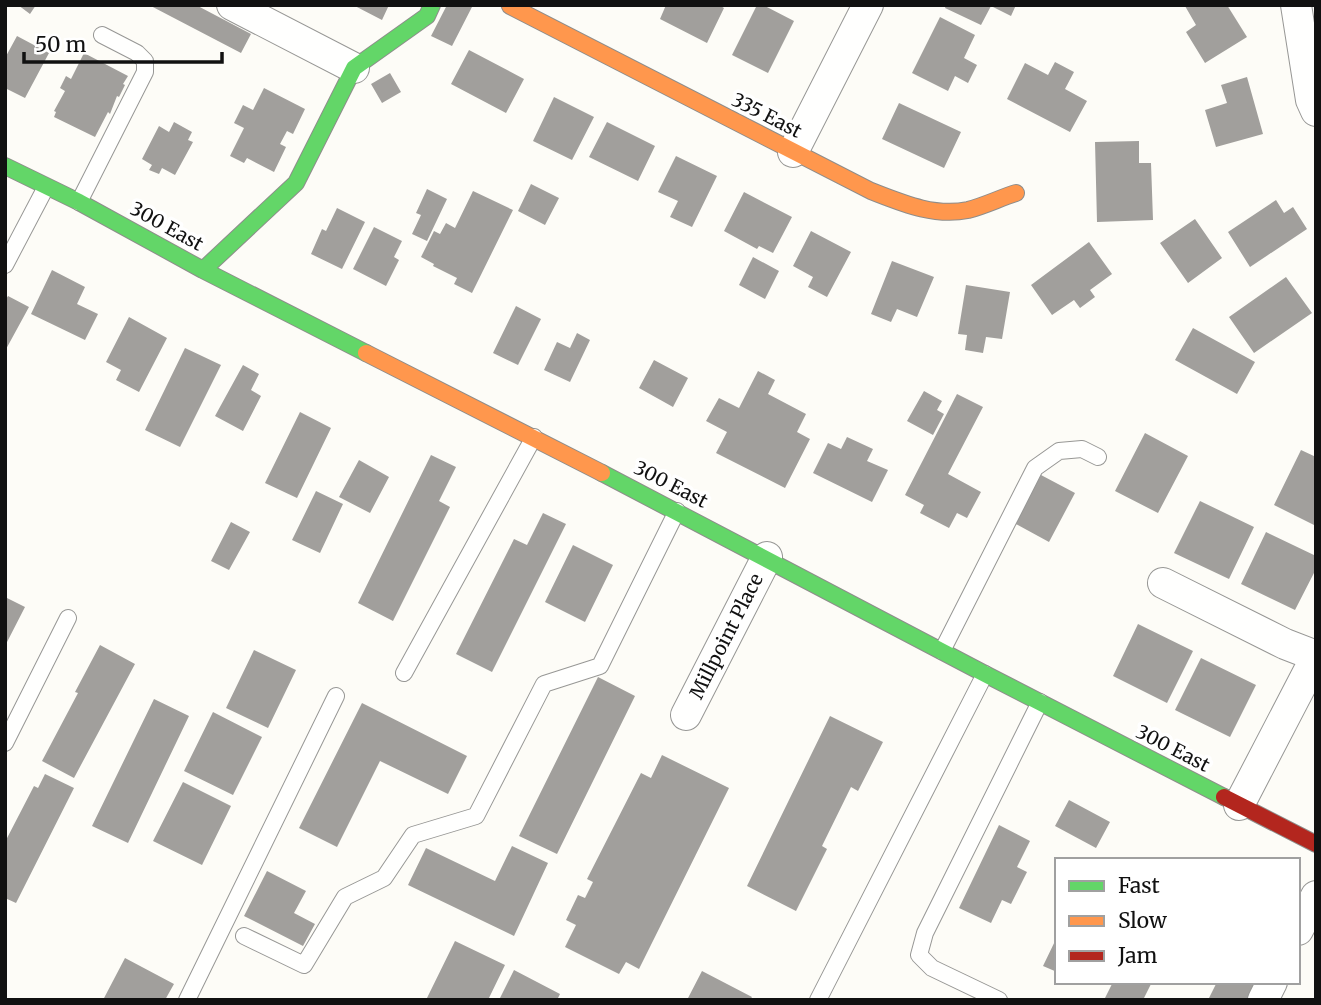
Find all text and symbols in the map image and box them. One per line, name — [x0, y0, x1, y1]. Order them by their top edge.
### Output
scale bar — [24, 21, 222, 65]
text: 50 m — [35, 31, 86, 58]
street label: 335 East — [728, 87, 806, 143]
street label: 300 East — [126, 196, 208, 256]
street label: 300 East — [630, 455, 712, 513]
street label: Millpoint Place — [684, 569, 768, 703]
street label: 300 East — [1132, 719, 1214, 777]
legend — [1055, 858, 1300, 984]
text: Fast — [1118, 872, 1160, 899]
text: Slow — [1118, 907, 1167, 934]
text: Jam — [1117, 942, 1157, 969]

